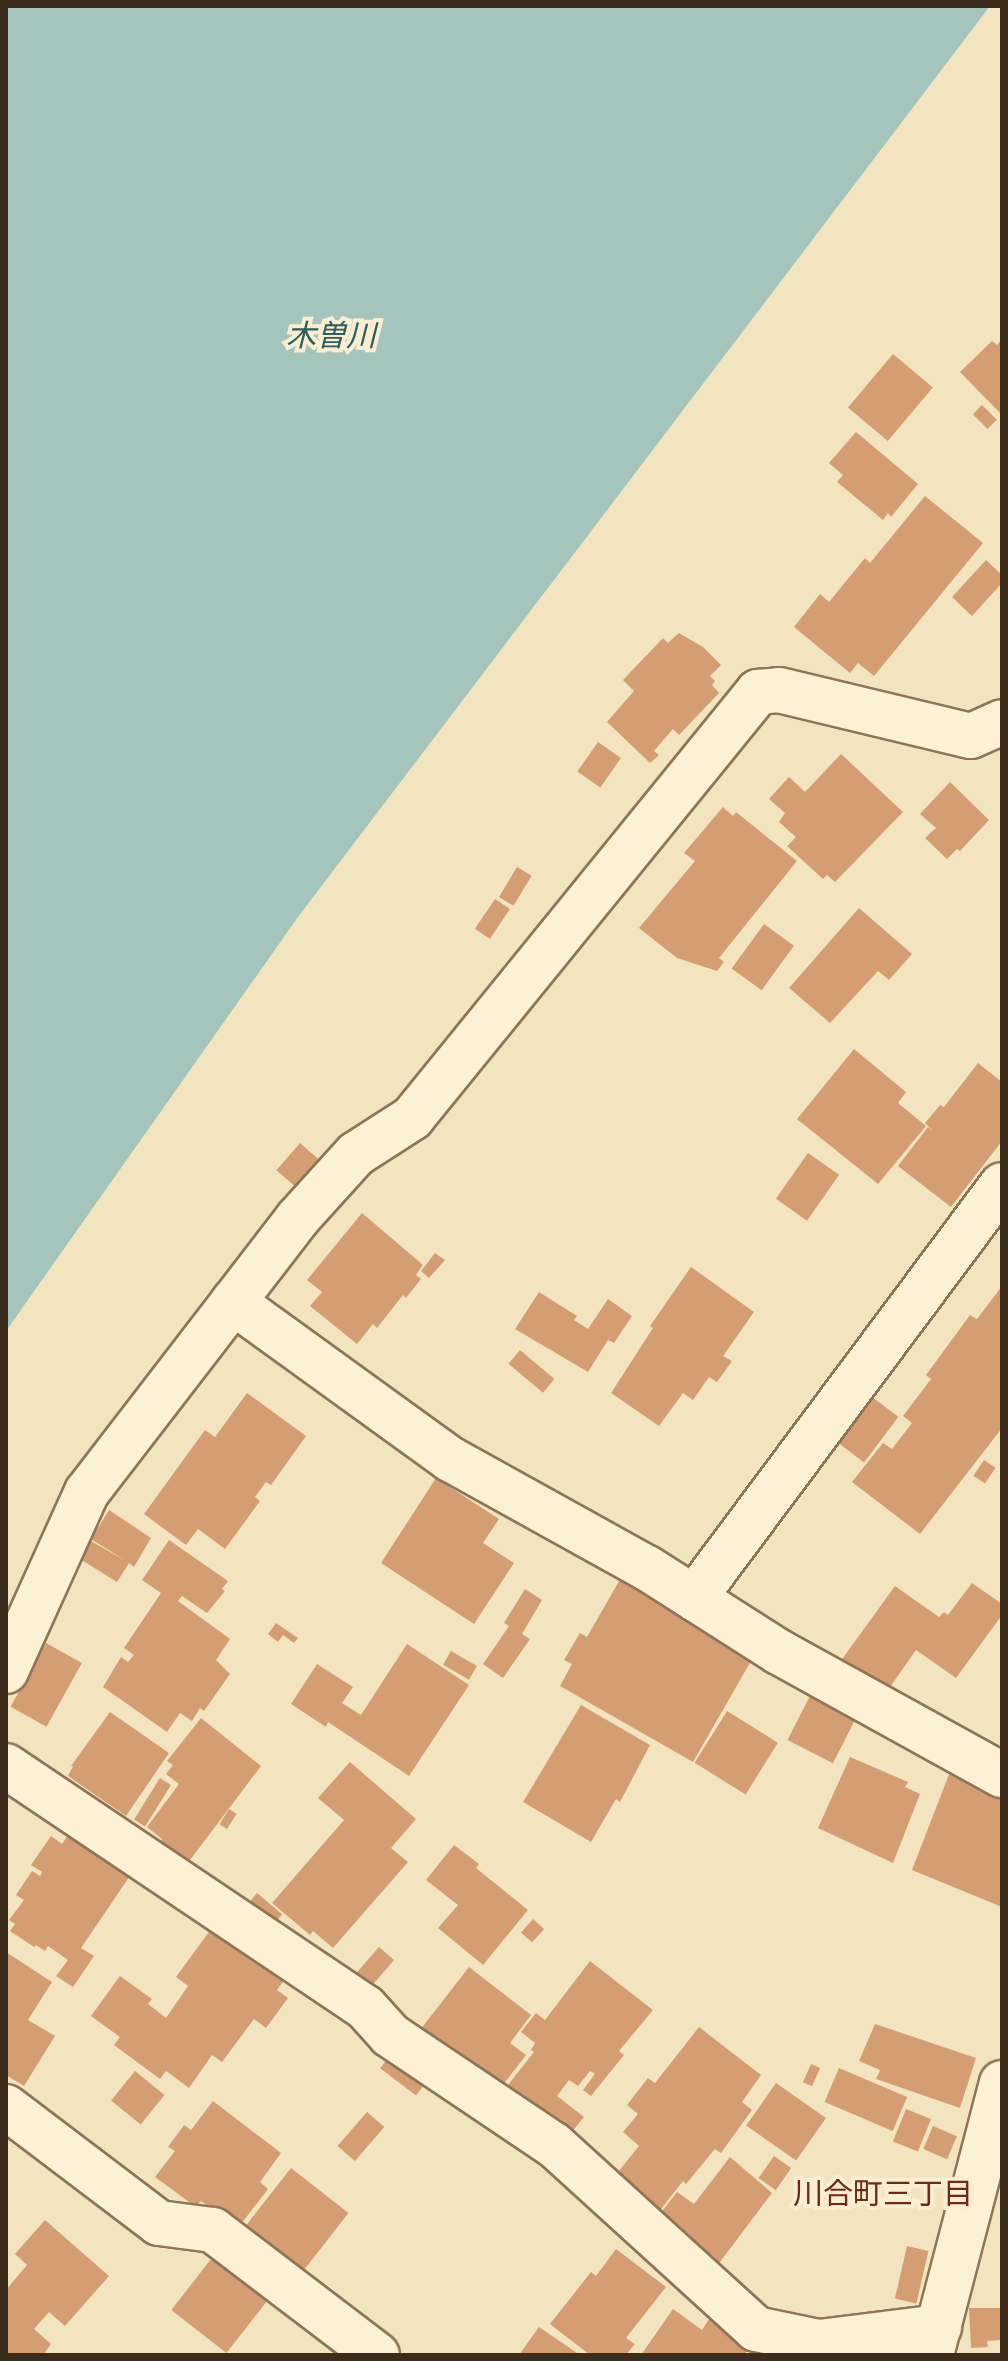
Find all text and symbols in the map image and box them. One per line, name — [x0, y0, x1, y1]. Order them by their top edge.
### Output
water label: 木曽川 — [286, 315, 376, 351]
district label: 川合町三丁目 — [793, 2173, 973, 2209]

